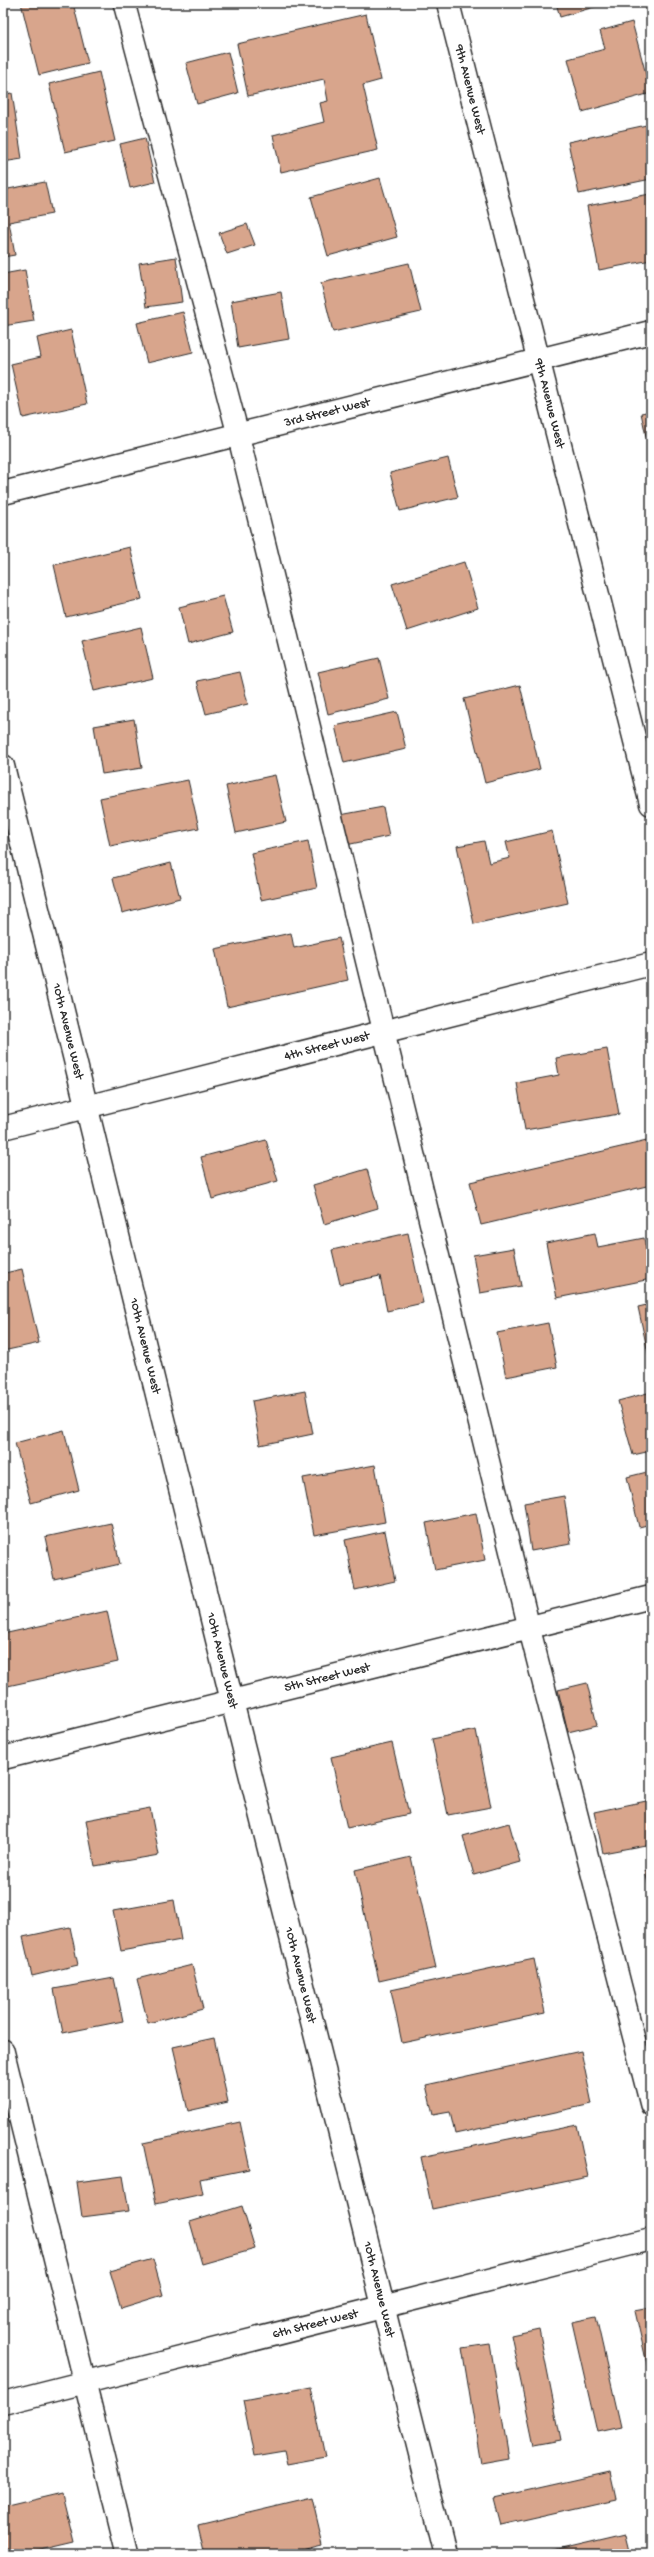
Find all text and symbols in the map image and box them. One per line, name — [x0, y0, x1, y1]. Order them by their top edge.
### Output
street label: 9th Avenue West — [451, 42, 489, 137]
street label: 9th Avenue West — [531, 356, 568, 451]
street label: 3rd Street West — [282, 394, 373, 431]
street label: 10th Avenue West — [49, 981, 87, 1082]
street label: 4th Street West — [283, 1028, 373, 1064]
street label: 10th Avenue West — [126, 1295, 164, 1397]
street label: 10th Avenue West — [203, 1610, 241, 1712]
street label: 5th Street West — [283, 1659, 373, 1695]
street label: 10th Avenue West — [281, 1925, 320, 2026]
street label: 10th Avenue West — [359, 2239, 398, 2340]
street label: 6th Street West — [271, 2306, 361, 2342]

